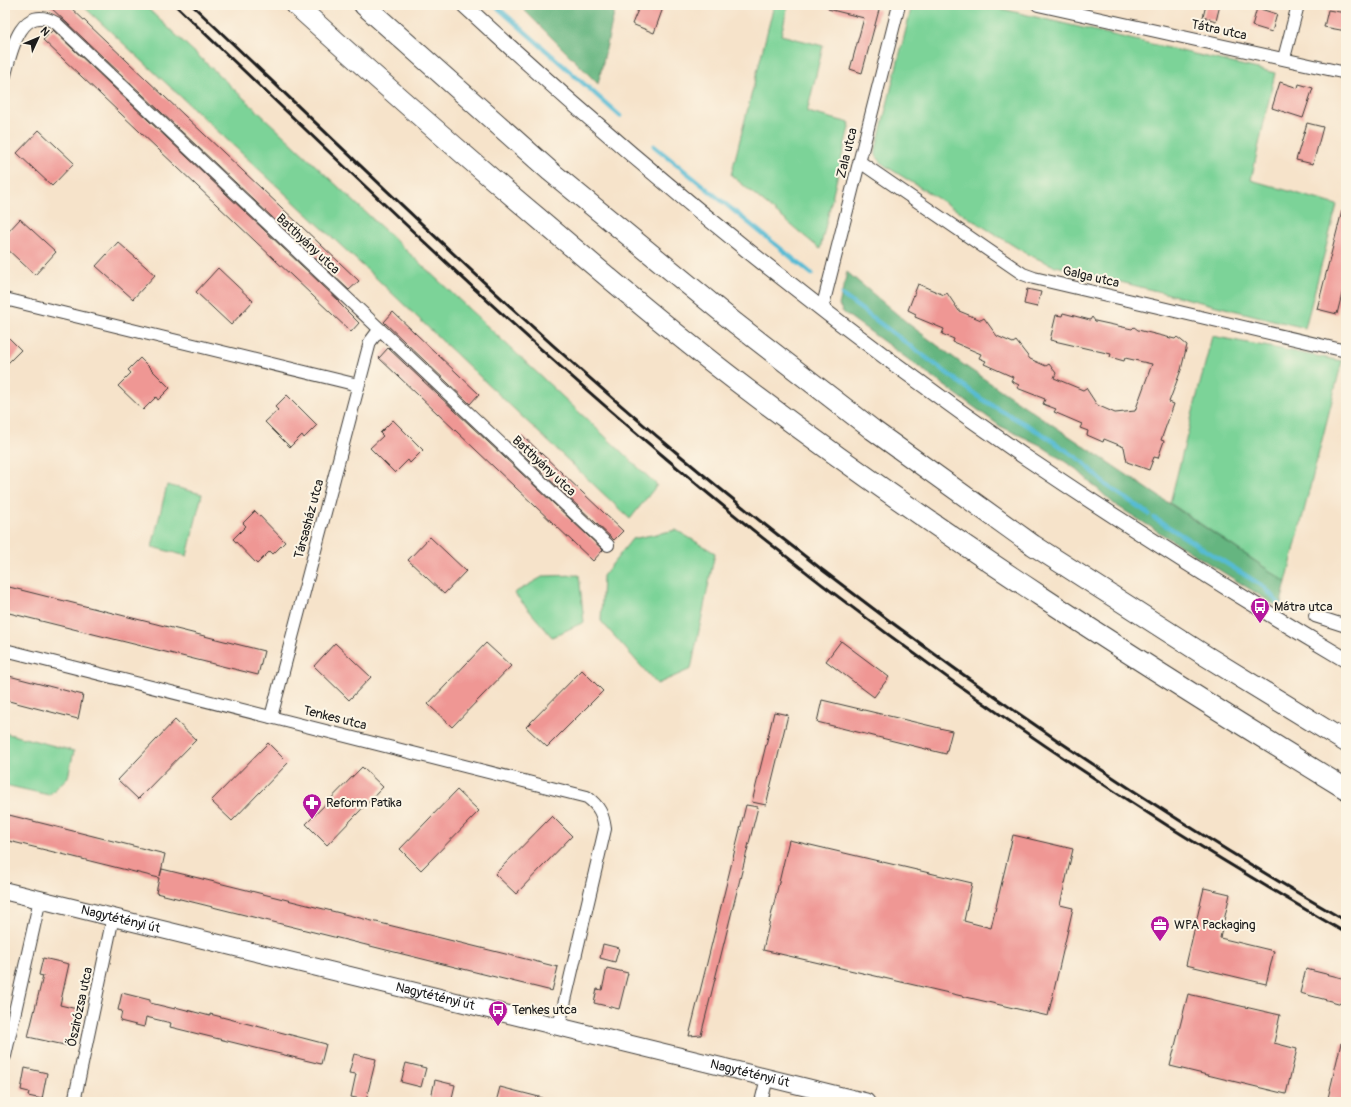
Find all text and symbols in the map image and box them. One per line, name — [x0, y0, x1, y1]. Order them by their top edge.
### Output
street label: Tátra utca — [1190, 16, 1248, 44]
north arrow — [18, 18, 58, 58]
text: N — [38, 24, 52, 39]
street label: Zala utca — [833, 126, 861, 180]
street label: Batthyány utca — [273, 210, 343, 278]
street label: Galga utca — [1061, 263, 1121, 291]
street label: Batthyány utca — [509, 432, 579, 500]
street label: Társasház utca — [291, 477, 327, 561]
bus stop icon: Mátra utca — [1249, 596, 1271, 624]
place label: Mátra utca — [1274, 599, 1333, 615]
street label: Tenkes utca — [302, 702, 368, 734]
pharmacy icon: Reform Patika — [301, 792, 323, 820]
place label: Reform Patika — [326, 795, 402, 811]
street label: Nagytétényi út — [79, 902, 163, 937]
office icon: WPA Packaging — [1149, 914, 1171, 942]
place label: WPA Packaging — [1174, 917, 1256, 933]
street label: Őszirózsa utca — [64, 966, 96, 1048]
street label: Nagytétényi út — [394, 979, 477, 1014]
bus stop icon: Tenkes utca — [487, 999, 509, 1027]
place label: Tenkes utca — [512, 1002, 577, 1018]
street label: Nagytétényi út — [709, 1056, 792, 1091]

